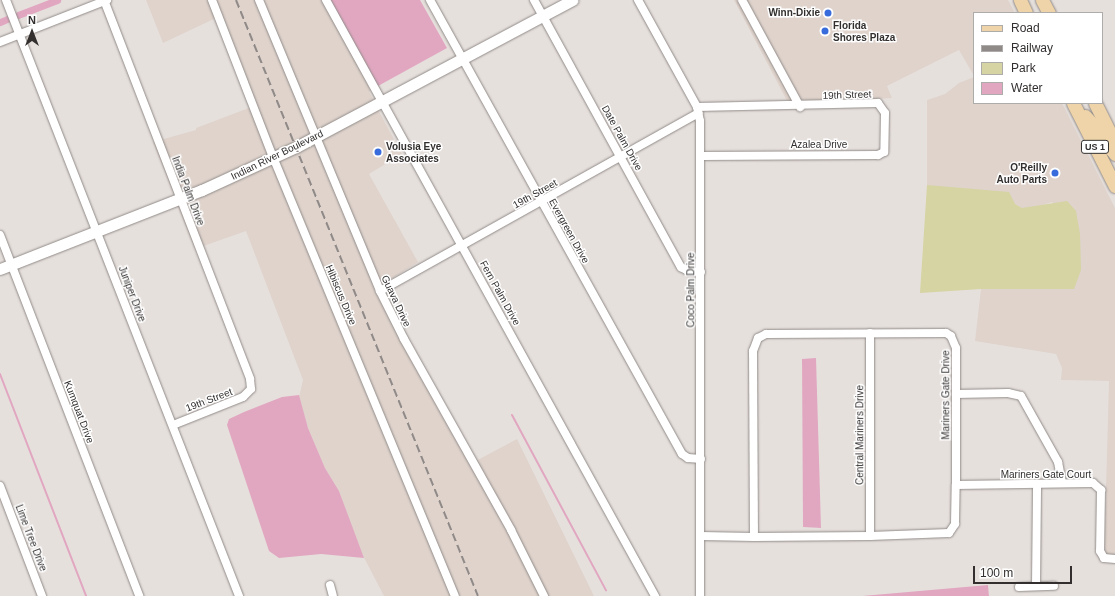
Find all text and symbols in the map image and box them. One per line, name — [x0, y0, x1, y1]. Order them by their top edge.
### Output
place label: Winn-Dixie — [768, 7, 820, 19]
marker: Winn-Dixie — [823, 8, 833, 18]
north arrow — [12, 12, 52, 52]
legend — [973, 12, 1103, 104]
text: N — [28, 14, 36, 26]
place label: Florida Shores Plaza — [833, 19, 895, 42]
text: Road — [1011, 21, 1040, 35]
marker: Florida Shores Plaza — [820, 26, 830, 36]
text: Railway — [1011, 41, 1053, 55]
text: Park — [1011, 61, 1036, 75]
text: Water — [1011, 81, 1043, 95]
street label: 19th Street — [822, 88, 872, 102]
street label: Date Palm Drive — [599, 103, 645, 173]
street label: Indian River Boulevard — [229, 127, 325, 183]
street label: Azalea Drive — [791, 139, 847, 151]
place label: Volusia Eye Associates — [386, 140, 441, 164]
road number: US 1 — [1080, 140, 1110, 154]
marker: Volusia Eye Associates — [373, 147, 383, 157]
street label: India Palm Drive — [169, 155, 207, 227]
place label: O'Reilly Auto Parts — [996, 161, 1047, 184]
marker: O'Reilly Auto Parts — [1050, 168, 1060, 178]
street label: 19th Street — [511, 177, 559, 211]
street label: Evergreen Drive — [546, 196, 592, 266]
street label: Coco Palm Drive — [685, 252, 697, 328]
street label: Fern Palm Drive — [477, 259, 523, 327]
street label: Hibiscus Drive — [323, 263, 359, 327]
street label: Juniper Drive — [116, 264, 148, 324]
street label: Guava Drive — [379, 273, 413, 329]
street label: Mariners Gate Drive — [940, 350, 952, 440]
street label: Kumquat Drive — [62, 379, 96, 445]
street label: Central Mariners Drive — [854, 385, 866, 485]
street label: 19th Street — [184, 386, 234, 414]
street label: Mariners Gate Court — [1001, 469, 1091, 481]
street label: Lime Tree Drive — [13, 503, 49, 573]
scale bar — [975, 558, 1074, 584]
text: 100 m — [980, 566, 1013, 580]

